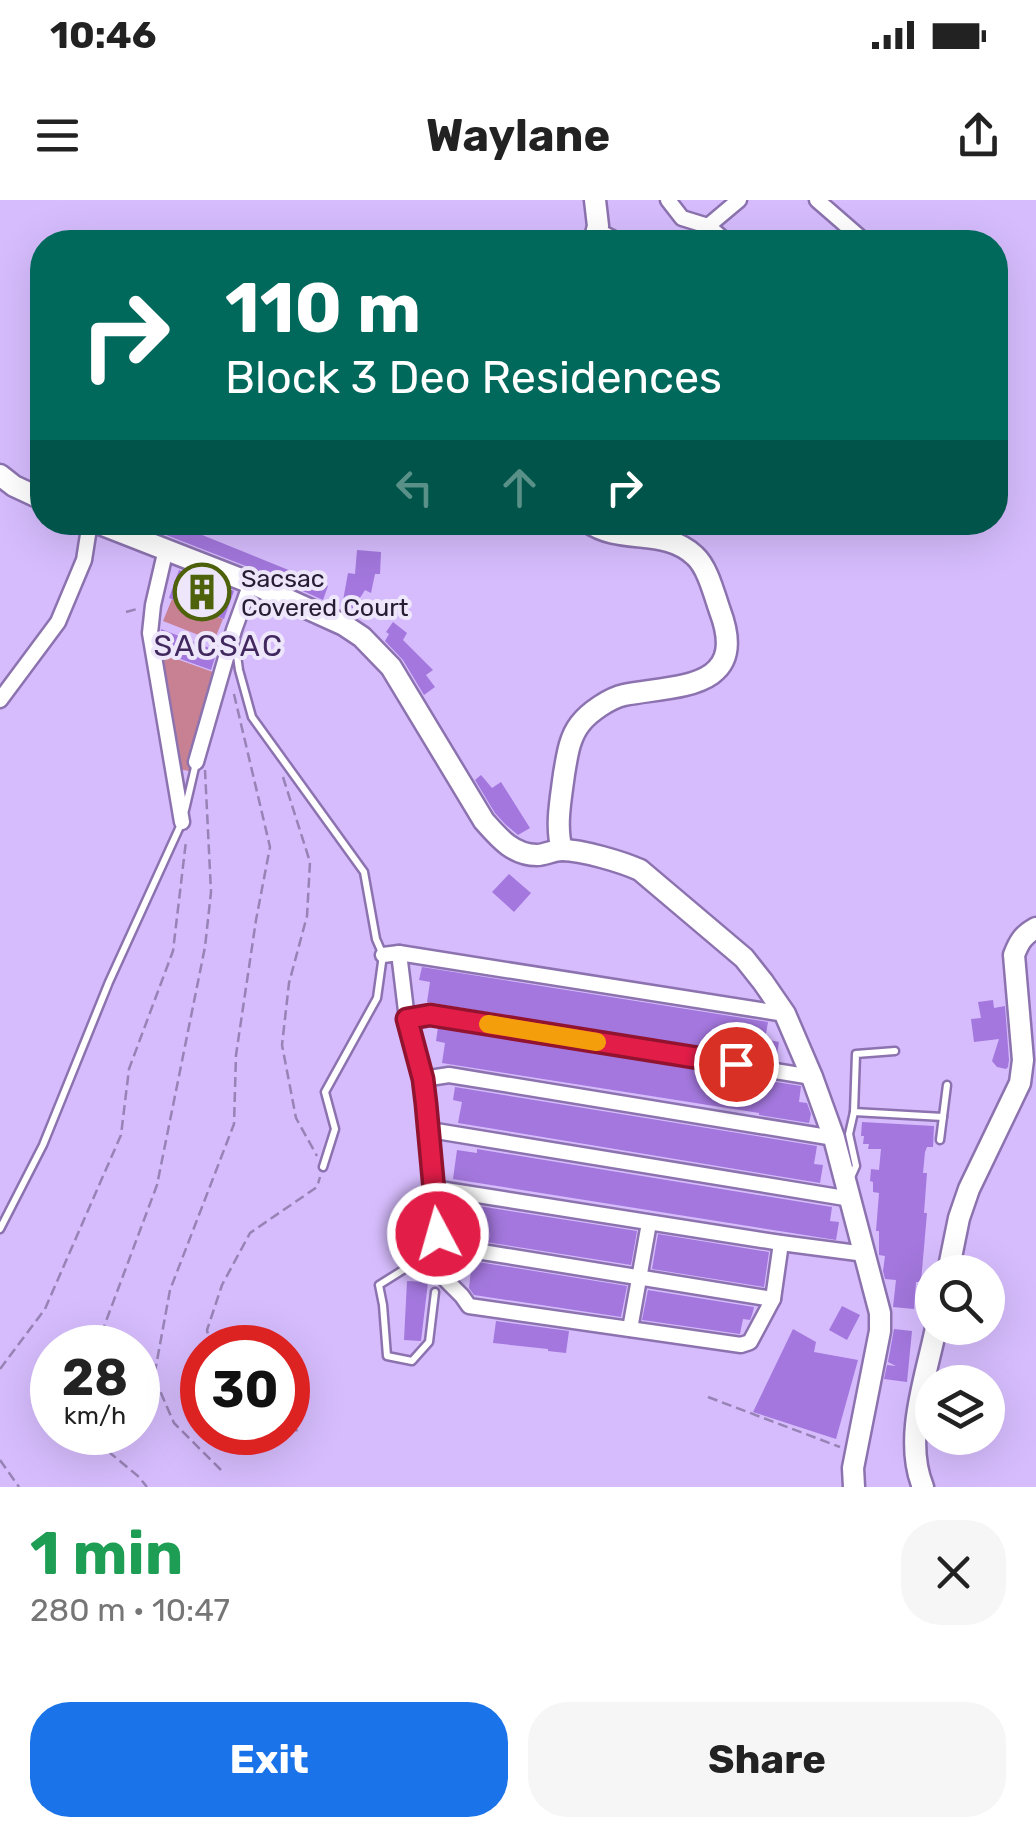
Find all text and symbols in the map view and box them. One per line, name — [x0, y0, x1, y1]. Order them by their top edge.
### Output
text: 10:46 — [50, 12, 157, 58]
icon: menu — [30, 108, 85, 163]
icon: share — [951, 108, 1006, 163]
text: Waylane — [426, 109, 610, 162]
text: 110 m — [225, 267, 421, 350]
icon: right — [60, 270, 190, 400]
text: Block 3 Deo Residences — [225, 351, 722, 404]
icon: left — [387, 460, 442, 515]
icon: ahead — [492, 460, 547, 515]
icon: right — [597, 460, 652, 515]
building icon: Sacsac Covered Court — [172, 562, 232, 622]
place label: Sacsac Covered Court — [241, 564, 409, 622]
district label: SACSAC — [153, 628, 285, 664]
pin — [694, 1022, 779, 1107]
icon: arrive — [709, 1037, 764, 1092]
position arrow — [386, 1182, 490, 1286]
map controls — [915, 1255, 1005, 1455]
button: search — [915, 1255, 1005, 1345]
speed limit sign: 30 — [180, 1325, 310, 1455]
text: 28 — [62, 1348, 128, 1408]
button: layers — [915, 1365, 1005, 1455]
text: km/h — [64, 1401, 126, 1430]
text: 1 min — [30, 1518, 183, 1589]
button: close — [901, 1520, 1006, 1625]
text: 280 m · 10:47 — [30, 1591, 230, 1629]
button: Exit — [30, 1702, 508, 1817]
button: Share — [528, 1702, 1006, 1817]

